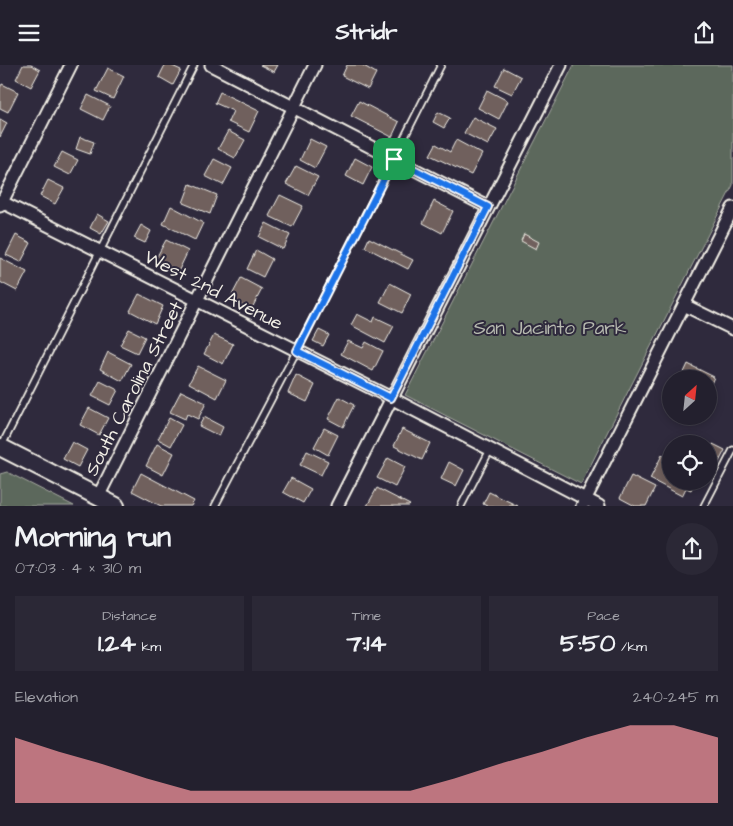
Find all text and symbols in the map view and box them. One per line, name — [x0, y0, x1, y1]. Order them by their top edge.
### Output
text: Stridr — [336, 17, 397, 48]
icon: menu — [15, 19, 43, 47]
icon: share — [690, 19, 718, 47]
pin — [373, 138, 415, 180]
icon: arrive — [380, 145, 408, 173]
street label: West 2nd Avenue — [139, 244, 287, 337]
street label: South Carolina Street — [79, 296, 190, 481]
park label: San Jacinto Park — [473, 315, 627, 342]
north arrow — [662, 370, 718, 425]
map controls — [662, 370, 717, 490]
button: locate — [662, 435, 717, 490]
text: Morning run — [15, 518, 171, 557]
button: share — [666, 523, 718, 575]
text: 07:03 · 4 × 310 m — [15, 557, 141, 579]
text: Distance — [102, 606, 157, 626]
text: Time — [352, 606, 381, 626]
text: Pace — [587, 606, 620, 626]
text: 1.24 — [98, 626, 136, 661]
text: 7:14 — [347, 626, 386, 661]
text: 5:50 — [560, 626, 615, 661]
text: km — [136, 637, 161, 657]
text: /km — [615, 637, 647, 657]
text: Elevation — [15, 686, 78, 708]
text: 240–245 m — [633, 686, 718, 708]

